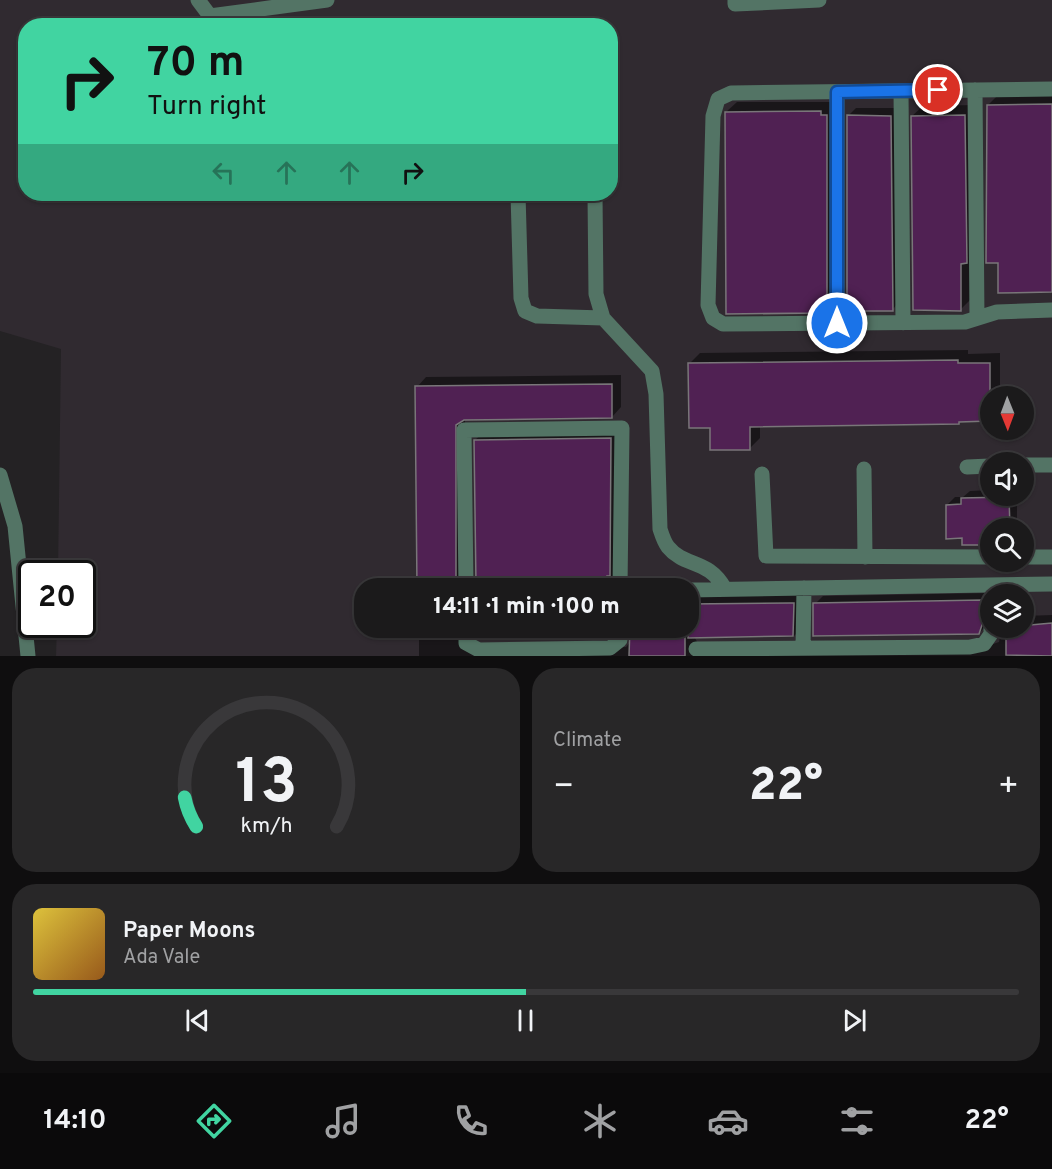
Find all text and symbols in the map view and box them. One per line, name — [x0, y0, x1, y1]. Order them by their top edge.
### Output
text: 70 m — [147, 38, 245, 91]
icon: right — [48, 42, 126, 120]
pin — [912, 64, 963, 115]
icon: arrive — [921, 73, 954, 106]
text: Turn right — [147, 90, 266, 124]
icon: left — [207, 156, 240, 189]
icon: ahead — [270, 156, 303, 189]
icon: ahead — [333, 156, 366, 189]
icon: right — [396, 156, 429, 189]
position arrow — [805, 291, 869, 355]
north arrow — [980, 386, 1034, 440]
map controls — [980, 386, 1034, 638]
button: sound — [980, 452, 1034, 506]
button: search — [980, 518, 1034, 572]
speed limit sign: 20 — [18, 560, 96, 638]
button: layers — [980, 584, 1034, 638]
text: 14:11 · 1 min · 100 m — [433, 594, 620, 621]
text: Climate — [553, 728, 622, 754]
text: 13 — [235, 746, 297, 825]
text: 22° — [749, 759, 823, 816]
text: − — [553, 767, 574, 809]
text: + — [998, 767, 1019, 809]
text: km/h — [240, 813, 292, 840]
text: Paper Moons — [123, 918, 255, 945]
text: Ada Vale — [123, 945, 200, 971]
icon: previous — [181, 1004, 214, 1037]
icon: pause — [509, 1004, 542, 1037]
icon: next — [838, 1004, 871, 1037]
icon: directions — [193, 1100, 235, 1142]
icon: music — [322, 1100, 364, 1142]
icon: phone — [450, 1100, 492, 1142]
icon: climate — [579, 1100, 621, 1142]
icon: car — [707, 1100, 749, 1142]
icon: filters — [836, 1100, 878, 1142]
text: 14:10 — [43, 1104, 107, 1138]
text: 22° — [964, 1104, 1009, 1138]

